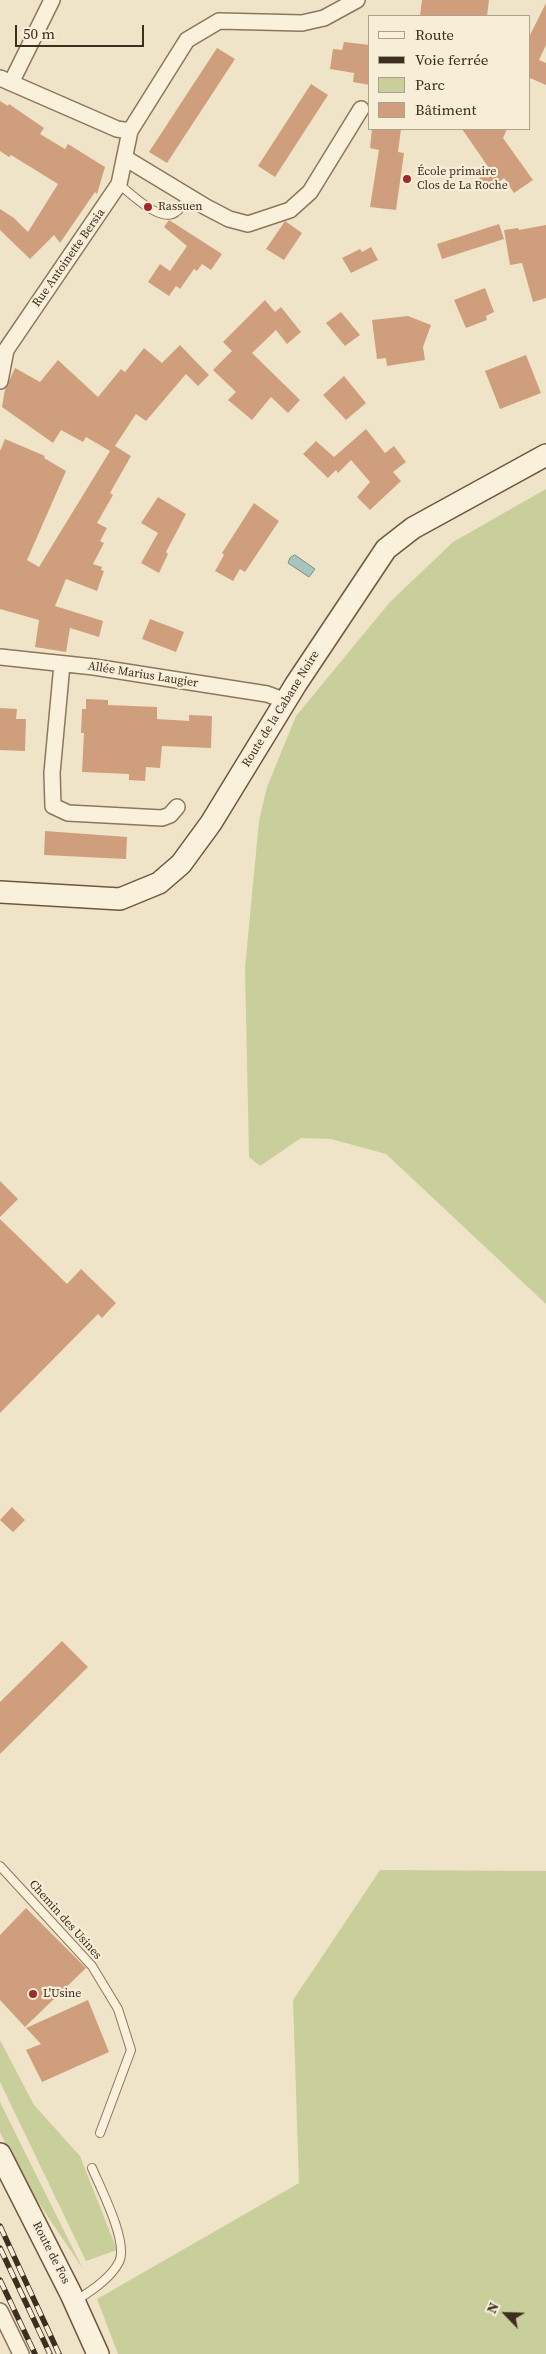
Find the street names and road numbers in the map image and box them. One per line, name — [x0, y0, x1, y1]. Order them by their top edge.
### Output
street label: Rue Antoinette Bersia — [30, 206, 108, 310]
street label: Route de la Cabane Noire — [239, 648, 323, 770]
street label: Allée Marius Laugier — [87, 659, 199, 691]
street label: Chemin des Usines — [26, 1877, 104, 1963]
street label: Route de Fos — [29, 2219, 73, 2287]

